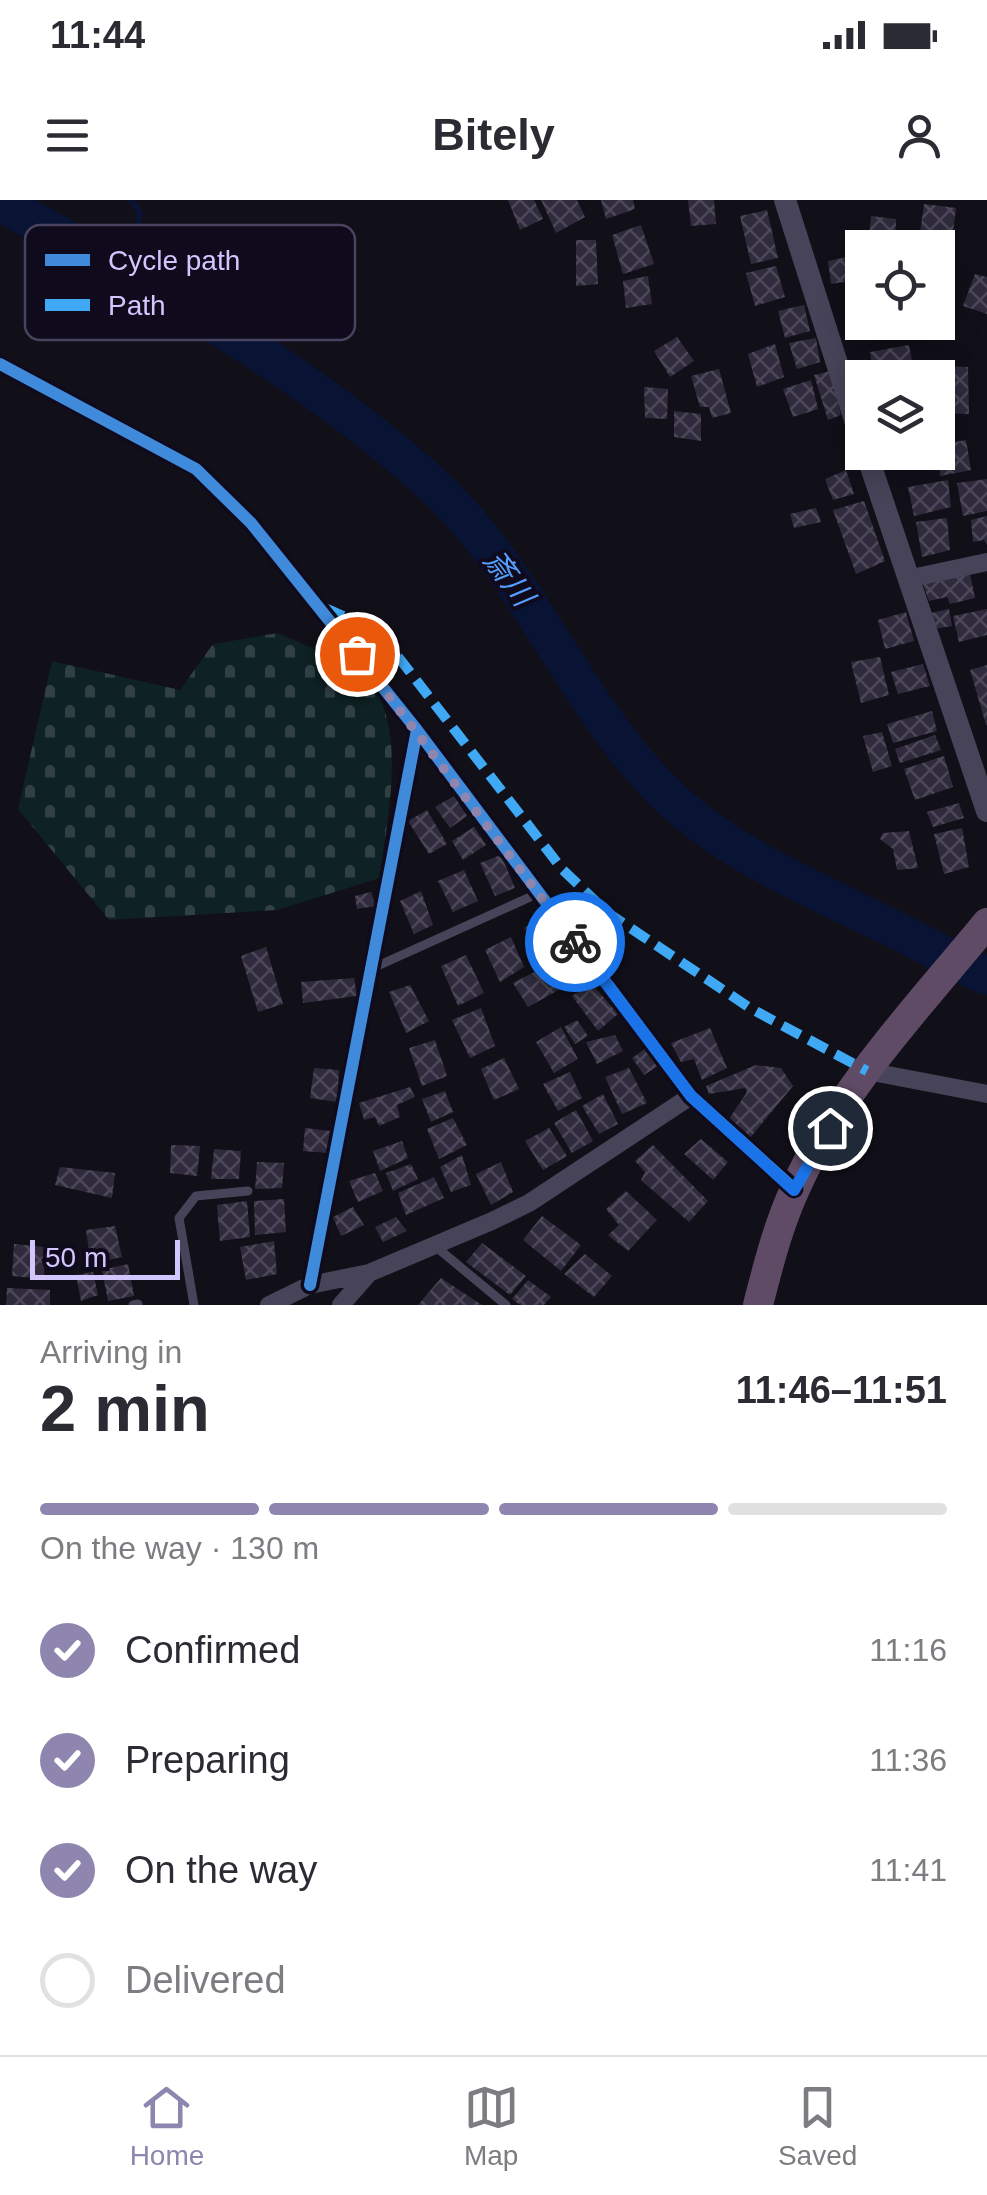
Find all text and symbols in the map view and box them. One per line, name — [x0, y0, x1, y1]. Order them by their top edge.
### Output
text: 11:44 — [50, 14, 145, 56]
icon: menu — [40, 108, 95, 163]
icon: person — [892, 108, 947, 163]
text: Bitely — [432, 109, 555, 160]
legend — [25, 225, 355, 340]
map controls — [845, 230, 955, 470]
button: locate — [845, 230, 955, 340]
text: Cycle path — [108, 245, 240, 276]
text: Path — [108, 290, 166, 321]
button: layers — [845, 360, 955, 470]
water label: 斎川 — [478, 544, 542, 614]
pin — [315, 612, 400, 697]
icon: bag — [330, 627, 385, 682]
courier — [525, 892, 625, 992]
icon: bike — [548, 915, 603, 970]
pin — [788, 1086, 873, 1171]
icon: home — [803, 1101, 858, 1156]
scale bar — [30, 1235, 180, 1280]
text: 50 m — [45, 1242, 107, 1273]
text: Arriving in — [40, 1334, 182, 1370]
text: 11:46–11:51 — [736, 1369, 947, 1411]
text: 2 min — [40, 1372, 210, 1445]
text: On the way · 130 m — [40, 1530, 319, 1566]
icon: check — [40, 1623, 95, 1678]
text: Confirmed — [125, 1629, 300, 1671]
text: 11:16 — [869, 1632, 947, 1668]
icon: check — [40, 1733, 95, 1788]
text: Preparing — [125, 1739, 290, 1781]
text: 11:36 — [869, 1742, 947, 1778]
icon: check — [40, 1843, 95, 1898]
text: On the way — [125, 1849, 317, 1891]
text: 11:41 — [869, 1852, 947, 1888]
text: Delivered — [125, 1959, 286, 2001]
tab: Home — [130, 2080, 204, 2172]
tab: Map — [464, 2080, 519, 2172]
tab: Saved — [778, 2080, 857, 2172]

